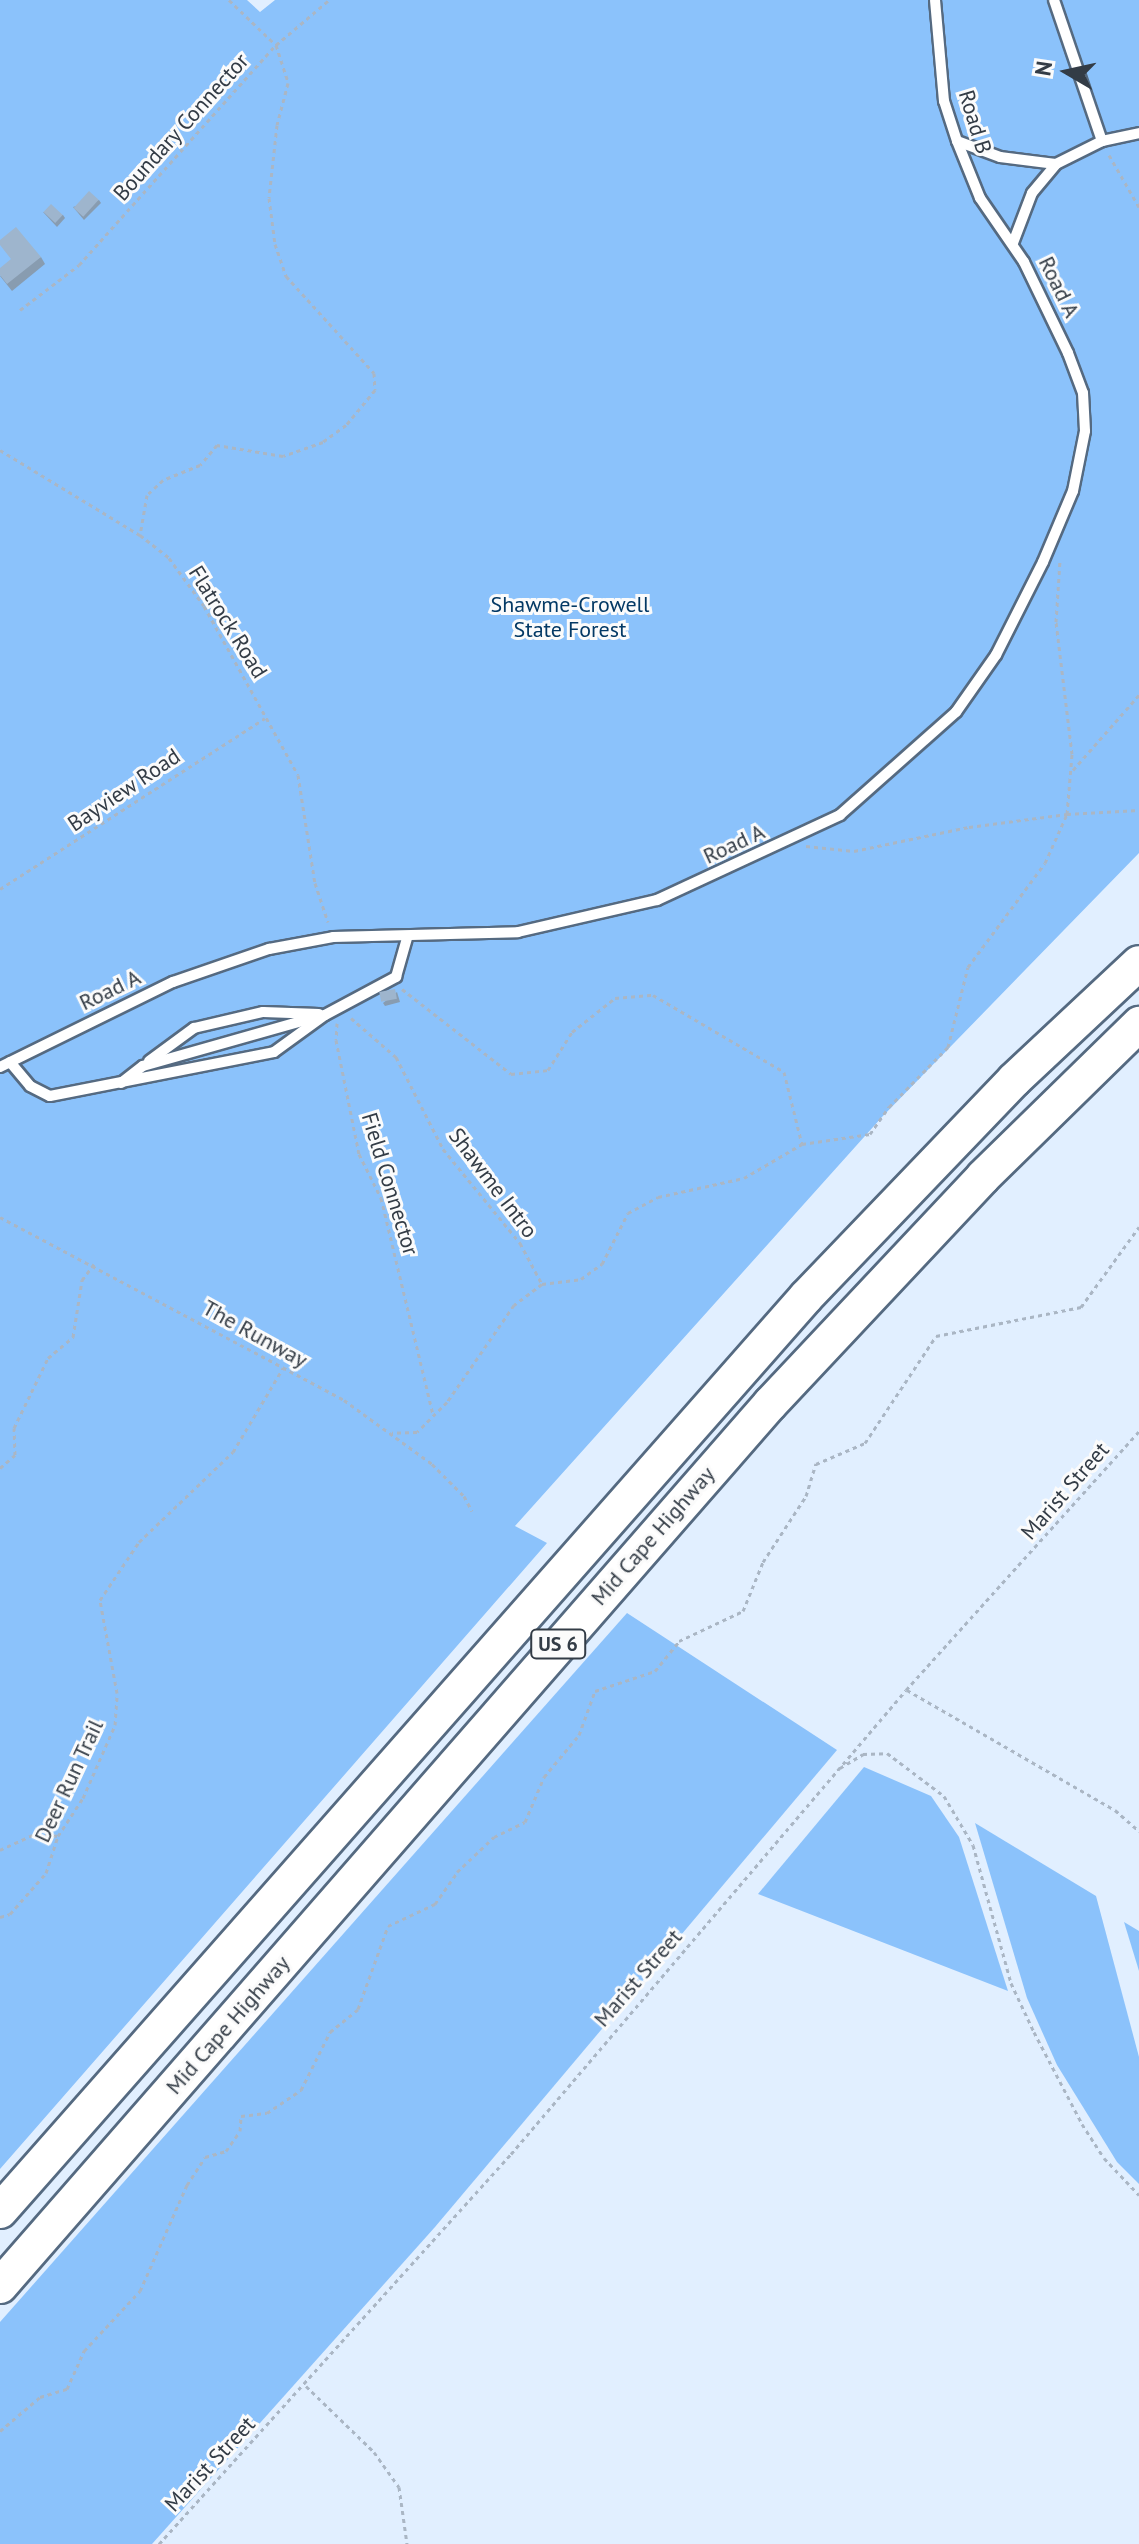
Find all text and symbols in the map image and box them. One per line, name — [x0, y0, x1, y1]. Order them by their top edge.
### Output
north arrow — [1027, 32, 1107, 112]
street label: Boundary Connector — [108, 48, 254, 206]
text: N — [1028, 59, 1058, 78]
street label: Road B — [953, 87, 997, 157]
street label: Road A — [1033, 252, 1085, 322]
street label: Flatrock Road — [183, 561, 273, 683]
park label: Shawme-Crowell State Forest — [491, 591, 649, 642]
street label: Bayview Road — [63, 743, 185, 837]
street label: Road A — [699, 818, 769, 870]
street label: Road A — [75, 964, 145, 1016]
street label: Field Connector — [356, 1110, 424, 1258]
street label: Shawme Intro — [443, 1123, 543, 1243]
street label: The Runway — [198, 1294, 312, 1374]
street label: Marist Street — [1016, 1437, 1114, 1545]
street label: Mid Cape Highway — [586, 1461, 720, 1611]
road number: US 6 — [530, 1628, 586, 1660]
street label: Deer Run Trail — [29, 1715, 109, 1847]
street label: Marist Street — [589, 1924, 687, 2032]
street label: Mid Cape Highway — [161, 1950, 295, 2100]
street label: Marist Street — [159, 2411, 261, 2517]

